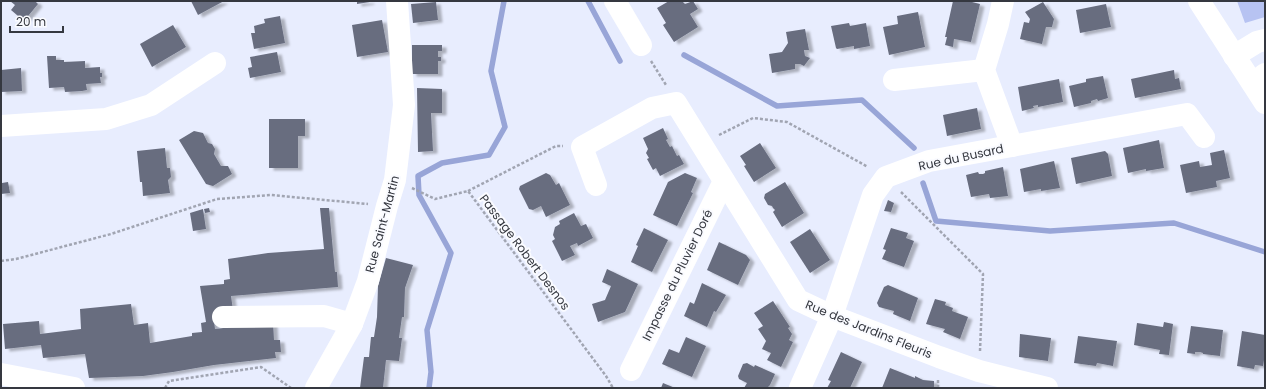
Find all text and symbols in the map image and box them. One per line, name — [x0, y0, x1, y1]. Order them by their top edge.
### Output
scale bar — [10, 8, 63, 34]
text: 20 m — [16, 13, 46, 30]
street label: Rue du Busard — [917, 140, 1005, 174]
street label: Rue Saint-Martin — [361, 173, 403, 275]
street label: Passage Robert Desnos — [476, 191, 574, 313]
street label: Impasse du Pluvier Doré — [638, 206, 716, 344]
street label: Rue des Jardins Fleuris — [803, 296, 935, 362]

